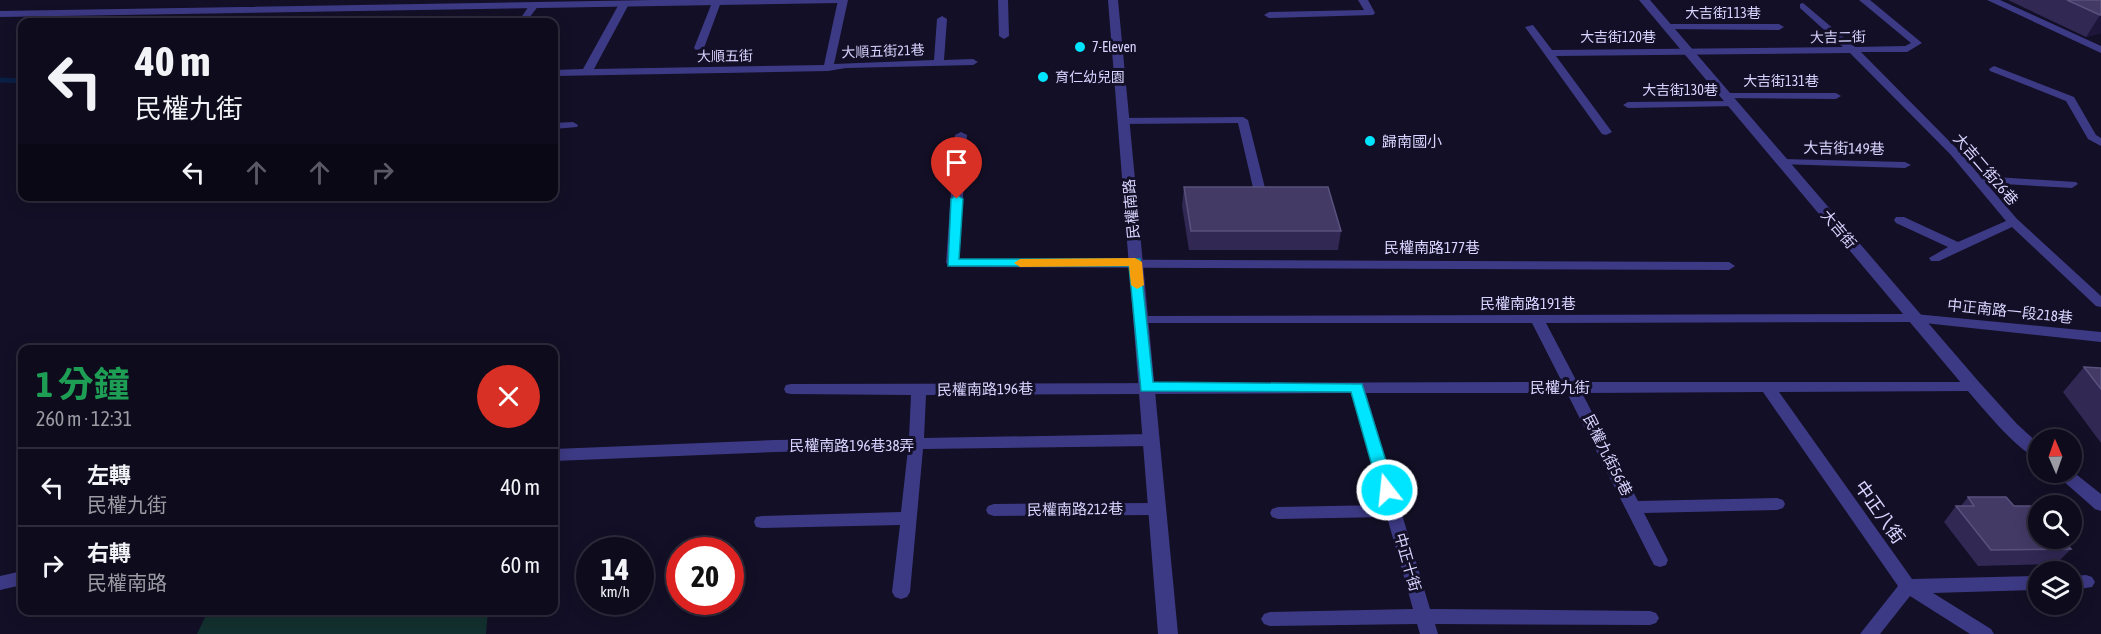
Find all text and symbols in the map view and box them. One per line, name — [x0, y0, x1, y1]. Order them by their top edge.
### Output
street label: 大吉街113巷 — [1685, 5, 1761, 21]
street label: 大吉街120巷 — [1580, 29, 1656, 45]
street label: 大吉二街 — [1810, 29, 1866, 45]
text: 40 m — [135, 37, 210, 85]
place label: 7-Eleven — [1092, 39, 1137, 55]
marker: 7-Eleven — [1073, 40, 1087, 54]
icon: left — [36, 42, 114, 120]
street label: 大順五街21巷 — [841, 42, 925, 60]
street label: 大順五街 — [697, 48, 753, 64]
place label: 育仁幼兒園 — [1055, 69, 1125, 85]
marker: 育仁幼兒園 — [1036, 70, 1050, 84]
street label: 大吉街131巷 — [1743, 73, 1819, 89]
street label: 大吉街130巷 — [1642, 82, 1718, 98]
text: 民權九街 — [135, 93, 243, 124]
street label: 大吉二街26巷 — [1950, 130, 2022, 208]
place label: 歸南國小 — [1382, 133, 1442, 150]
marker: 歸南國小 — [1363, 134, 1377, 148]
pin — [931, 137, 982, 199]
street label: 大吉街149巷 — [1803, 139, 1885, 157]
icon: arrive — [940, 146, 973, 179]
icon: left — [177, 156, 210, 189]
icon: ahead — [240, 156, 273, 189]
icon: ahead — [303, 156, 336, 189]
icon: right — [366, 156, 399, 189]
street label: 民權南路 — [1120, 178, 1142, 240]
street label: 大吉街 — [1818, 206, 1860, 252]
street label: 民權南路177巷 — [1384, 239, 1480, 256]
street label: 民權南路191巷 — [1480, 295, 1576, 312]
street label: 中正南路一段218巷 — [1946, 296, 2074, 326]
text: 1 分鐘 — [36, 363, 130, 405]
button: close — [477, 365, 540, 428]
street label: 民權九街 — [1530, 379, 1590, 396]
street label: 民權南路196巷 — [937, 380, 1033, 398]
text: 260 m · 12:31 — [36, 407, 132, 430]
street label: 民權九街56巷 — [1580, 411, 1636, 499]
north arrow — [2028, 429, 2082, 483]
map controls — [2028, 429, 2082, 615]
street label: 民權南路196巷38弄 — [789, 437, 915, 454]
position arrow — [1355, 458, 1419, 522]
text: 左轉 — [87, 462, 131, 488]
icon: left — [36, 471, 69, 504]
text: 40 m — [500, 474, 540, 500]
street label: 中正八街 — [1851, 476, 1909, 548]
text: 民權九街 — [87, 493, 167, 516]
button: search — [2028, 495, 2082, 549]
street label: 民權南路212巷 — [1027, 500, 1123, 518]
street label: 中正十街 — [1392, 531, 1424, 593]
speed limit sign: 20 — [666, 537, 744, 615]
text: 右轉 — [87, 540, 131, 566]
icon: right — [36, 549, 69, 582]
text: 60 m — [500, 552, 540, 578]
text: 14 — [601, 552, 629, 586]
button: layers — [2028, 561, 2082, 615]
text: 民權南路 — [87, 571, 167, 594]
text: km/h — [600, 583, 630, 600]

